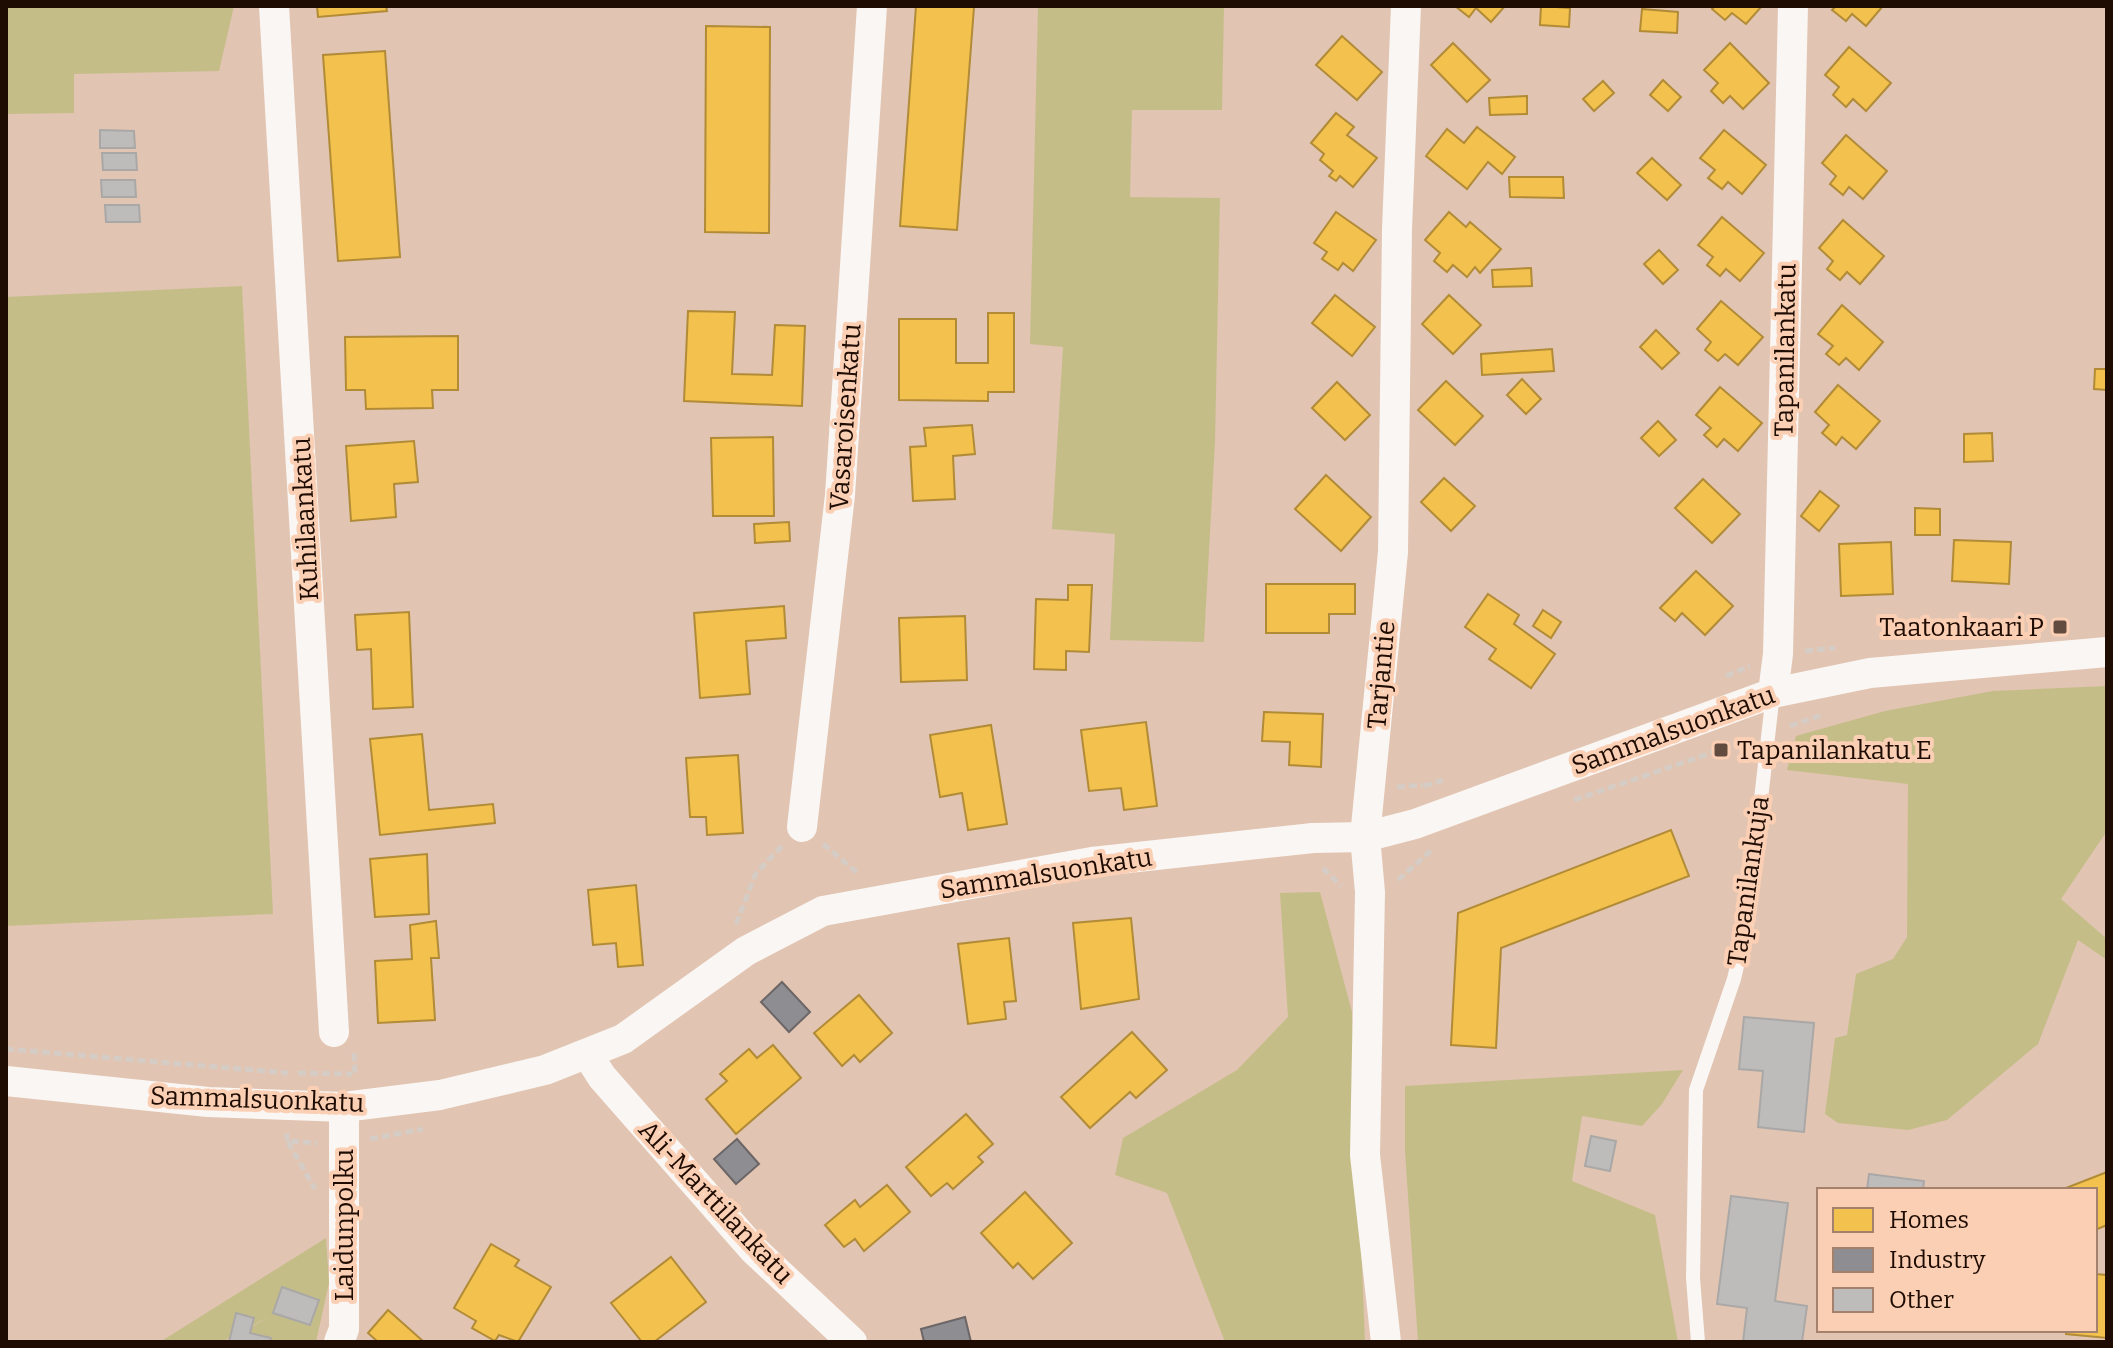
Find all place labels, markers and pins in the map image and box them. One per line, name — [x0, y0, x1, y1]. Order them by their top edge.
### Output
place label: Taatonkaari P — [1879, 612, 2044, 643]
marker: Taatonkaari P — [2051, 618, 2069, 636]
place label: Tapanilankatu E — [1737, 735, 1932, 766]
marker: Tapanilankatu E — [1712, 741, 1730, 759]

